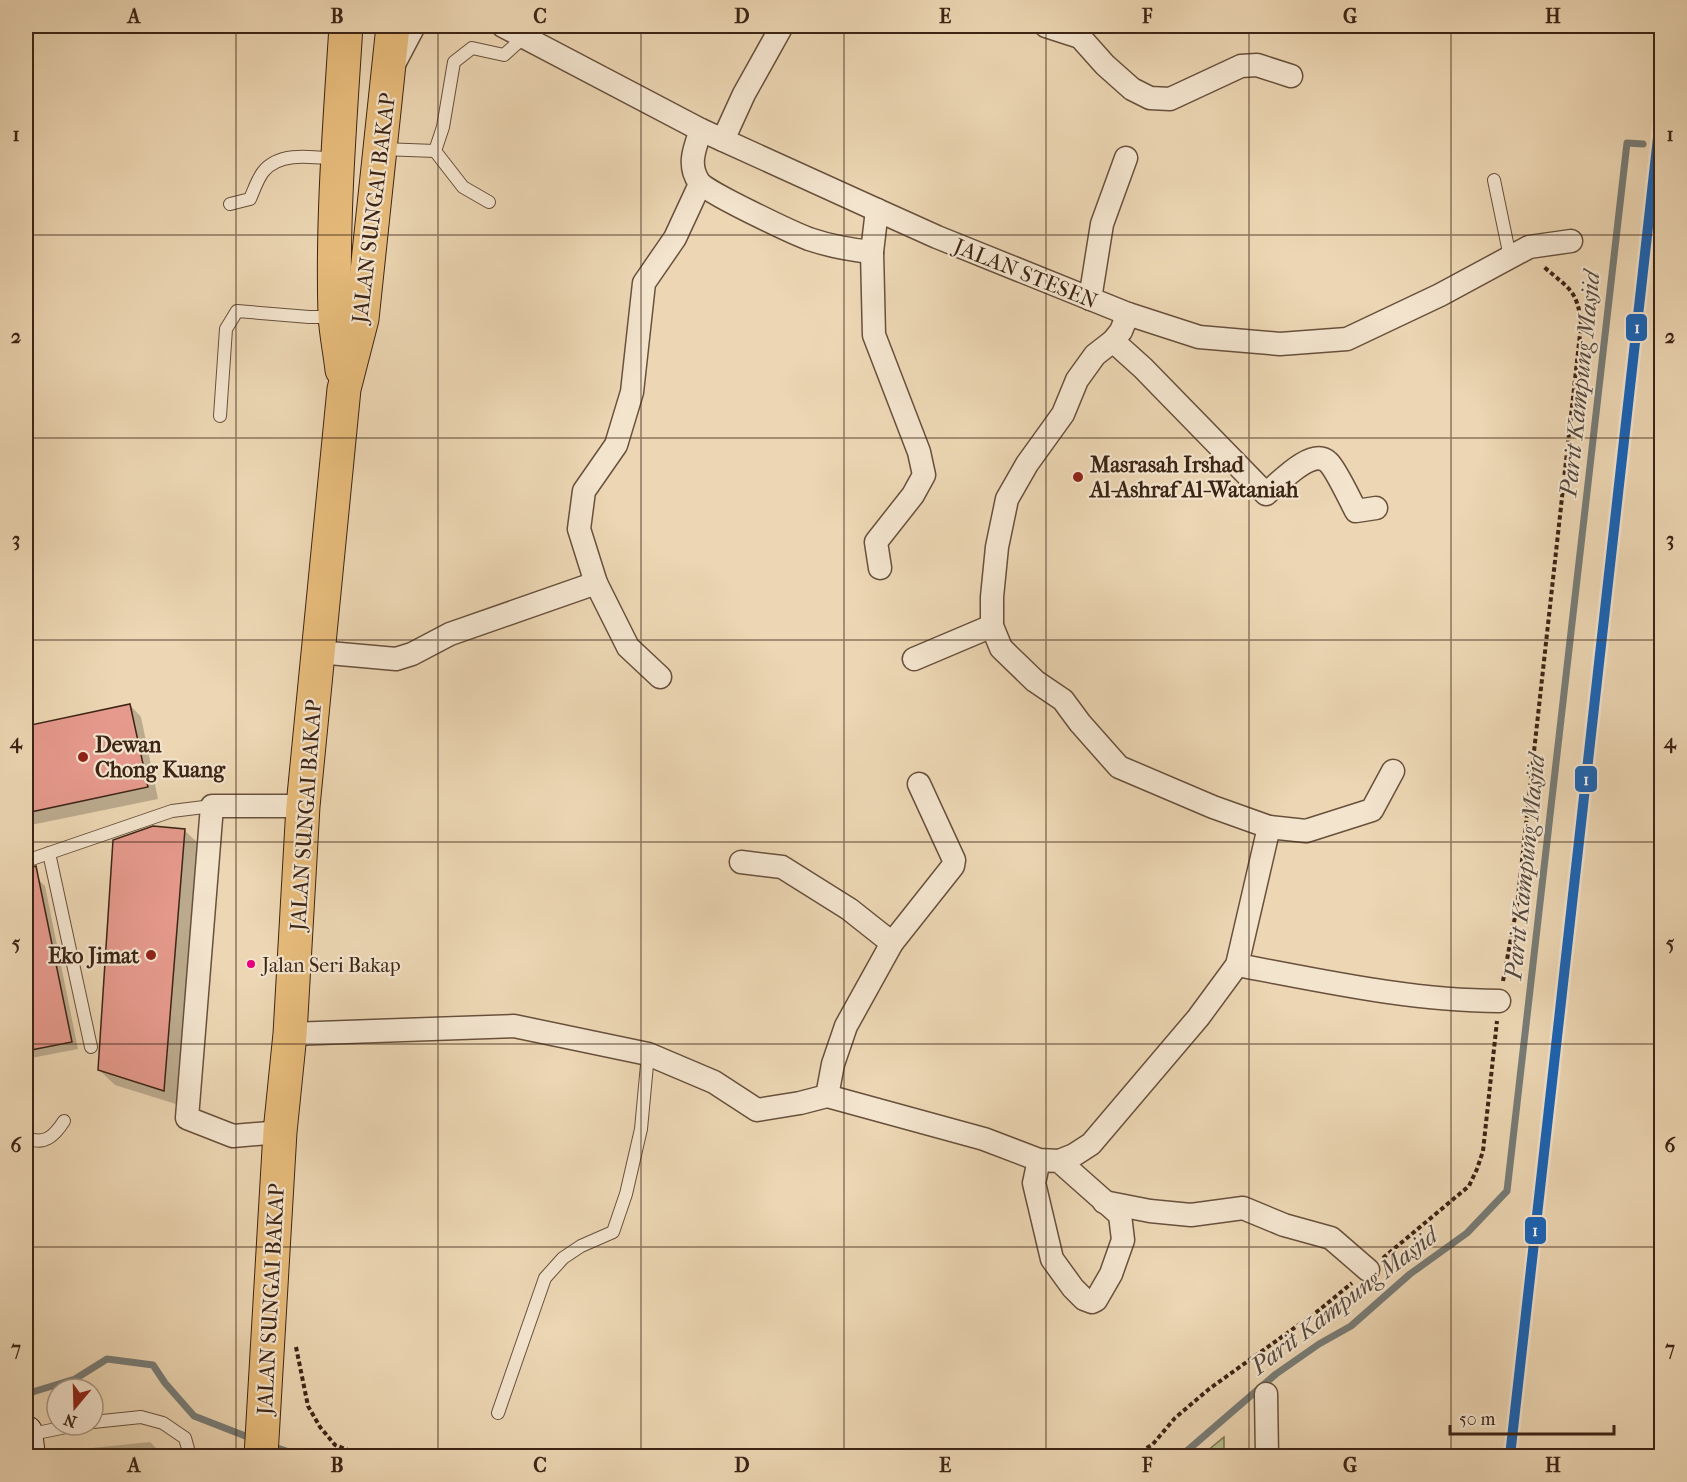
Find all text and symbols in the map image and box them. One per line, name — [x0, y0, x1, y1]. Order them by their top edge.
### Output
text: A — [126, 5, 142, 28]
text: B — [330, 5, 344, 28]
text: C — [533, 5, 547, 28]
text: D — [734, 5, 750, 28]
text: E — [939, 5, 951, 28]
text: F — [1141, 5, 1153, 28]
text: G — [1343, 5, 1357, 28]
text: H — [1545, 5, 1561, 28]
street label: JALAN SUNGAI BAKAP — [347, 92, 401, 327]
text: 1 — [12, 123, 20, 146]
text: 1 — [1666, 123, 1674, 146]
street label: JALAN STESEN — [948, 233, 1102, 315]
water label: Parit Kampung Masjid — [1554, 267, 1606, 499]
line badge: 1 — [1625, 313, 1648, 342]
text: 1 — [1634, 318, 1640, 337]
text: 2 — [11, 325, 21, 348]
text: 2 — [1665, 325, 1675, 348]
place label: Masrasah Irshad Al-Ashraf Al-Wataniah — [1088, 452, 1299, 503]
marker: Masrasah Irshad Al-Ashraf Al-Wataniah — [1071, 470, 1085, 484]
text: 3 — [12, 528, 20, 551]
text: 3 — [1666, 528, 1674, 551]
street label: JALAN SUNGAI BAKAP — [285, 699, 327, 934]
text: 4 — [9, 730, 23, 754]
text: 4 — [1663, 730, 1677, 754]
place label: Dewan Chong Kuang — [95, 732, 226, 783]
marker: Dewan Chong Kuang — [76, 750, 90, 764]
water label: Parit Kampung Masjid — [1499, 750, 1551, 982]
line badge: 1 — [1574, 765, 1598, 793]
text: 1 — [1583, 770, 1589, 789]
text: 5 — [12, 932, 21, 955]
text: 5 — [1666, 932, 1675, 955]
place label: Eko Jimat — [48, 943, 140, 969]
marker: Eko Jimat — [144, 948, 158, 962]
place label: Jalan Seri Bakap — [260, 954, 401, 977]
marker: Jalan Seri Bakap — [245, 958, 257, 970]
text: 6 — [11, 1134, 23, 1157]
text: 6 — [1665, 1134, 1677, 1157]
street label: JALAN SUNGAI BAKAP — [252, 1183, 290, 1417]
line badge: 1 — [1524, 1216, 1547, 1245]
water label: Parit Kampung Masjid — [1244, 1220, 1445, 1381]
text: 1 — [1532, 1221, 1538, 1240]
text: 7 — [10, 1337, 21, 1360]
text: 7 — [1664, 1337, 1675, 1360]
north arrow — [45, 1377, 105, 1437]
scale bar — [1450, 1398, 1614, 1436]
text: N — [61, 1409, 79, 1432]
text: 50 m — [1459, 1409, 1496, 1430]
text: A — [126, 1454, 142, 1477]
text: B — [330, 1454, 344, 1477]
text: C — [533, 1454, 547, 1477]
text: D — [734, 1454, 750, 1477]
text: E — [939, 1454, 951, 1477]
text: F — [1141, 1454, 1153, 1477]
text: G — [1343, 1454, 1357, 1477]
text: H — [1545, 1454, 1561, 1477]

